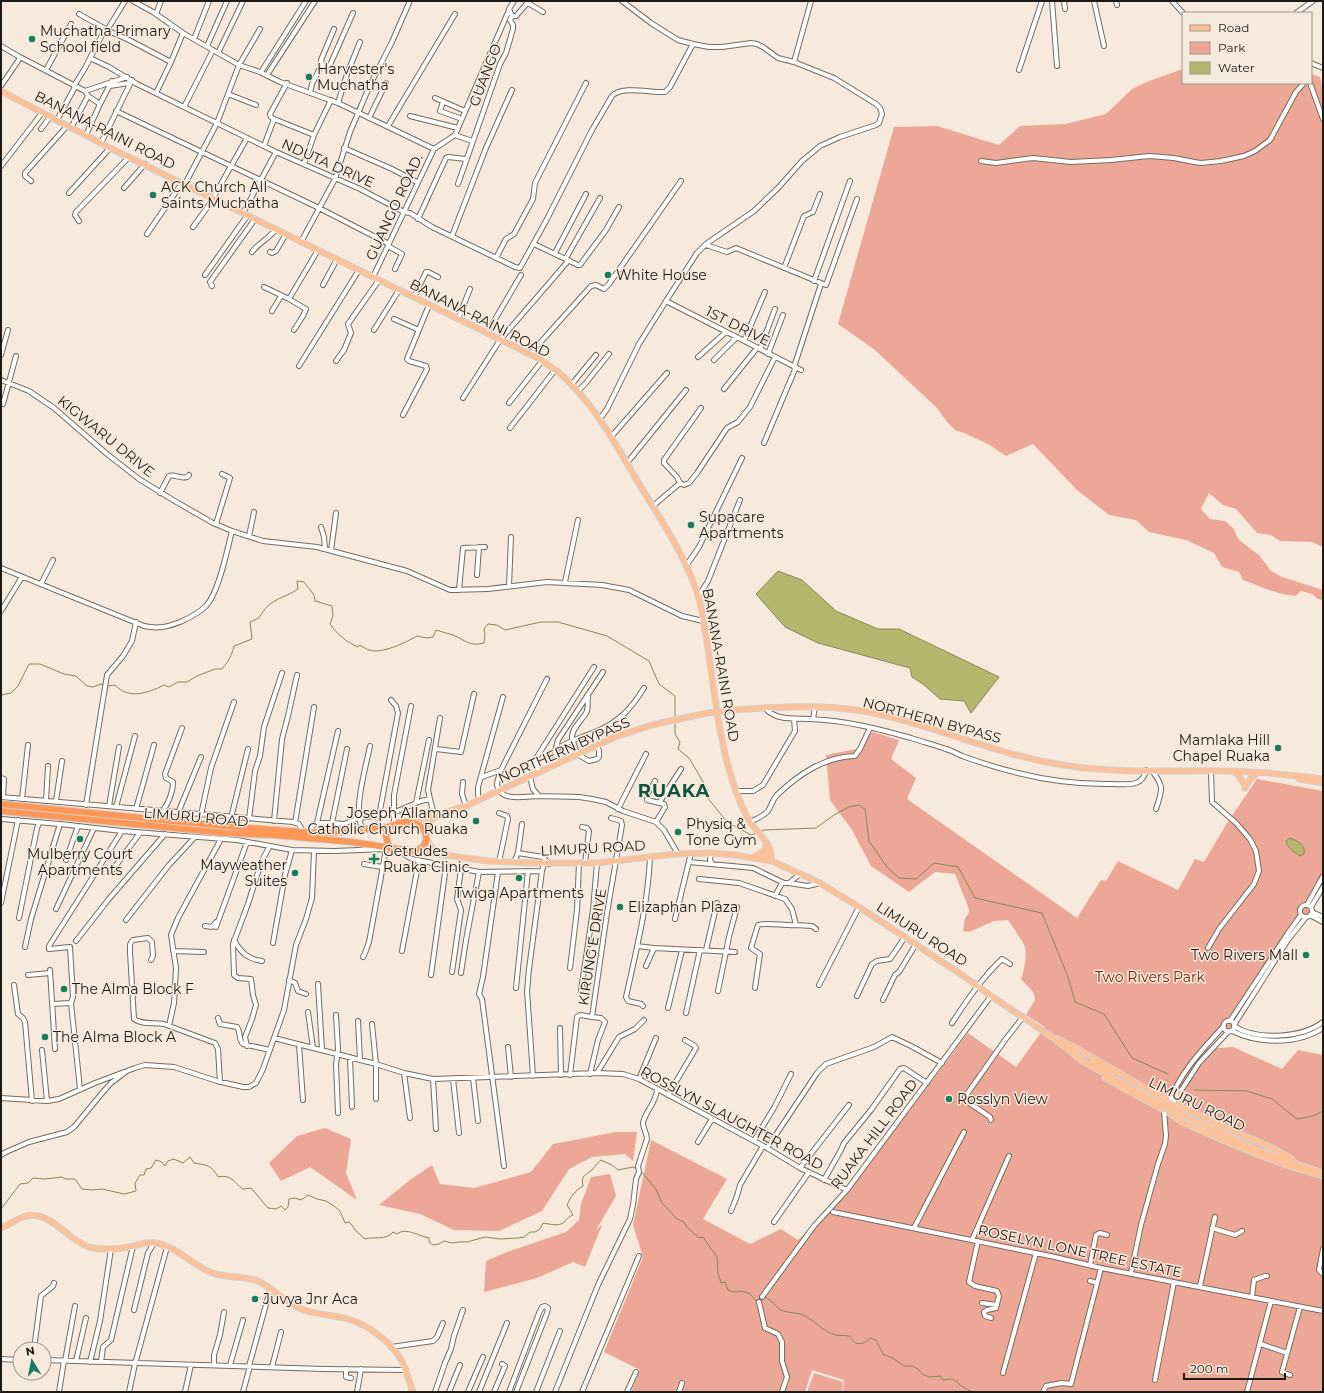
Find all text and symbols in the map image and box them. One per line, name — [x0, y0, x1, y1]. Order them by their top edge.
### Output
legend — [1182, 12, 1312, 84]
text: Road — [1218, 20, 1249, 35]
place label: Muchatha Primary School field — [40, 22, 171, 56]
marker: Muchatha Primary School field — [27, 34, 37, 44]
text: Park — [1218, 40, 1246, 55]
street label: GUANGO — [465, 41, 505, 109]
place label: Harvester's Muchatha — [317, 60, 394, 94]
text: Water — [1218, 60, 1255, 75]
marker: Harvester's Muchatha — [304, 72, 314, 82]
street label: BANANA-RAINI ROAD — [32, 87, 178, 173]
street label: NDUTA DRIVE — [279, 134, 377, 192]
street label: GUANGO ROAD. — [361, 151, 427, 263]
place label: ACK Church All Saints Muchatha — [161, 178, 279, 212]
marker: ACK Church All Saints Muchatha — [148, 190, 158, 200]
place label: White House — [616, 266, 707, 284]
marker: White House — [603, 270, 613, 280]
street label: BANANA-RAINI ROAD — [407, 275, 553, 361]
street label: 1ST DRIVE — [703, 302, 773, 350]
street label: KIGWARU DRIVE — [54, 391, 158, 481]
place label: Supacare Apartments — [699, 508, 784, 542]
marker: Supacare Apartments — [686, 520, 696, 530]
street label: BANANA-RAINI ROAD — [699, 587, 743, 743]
street label: NORTHERN BYPASS — [861, 693, 1003, 747]
street label: NORTHERN BYPASS — [495, 713, 633, 787]
place label: Mamlaka Hill Chapel Ruaka — [1173, 731, 1270, 765]
marker: Mamlaka Hill Chapel Ruaka — [1273, 743, 1283, 753]
district label: RUAKA — [638, 780, 710, 802]
street label: LIMURU ROAD — [143, 803, 249, 831]
place label: Joseph Allamano Catholic Church Ruaka — [307, 804, 468, 838]
place label: Physiq & Tone Gym — [686, 815, 757, 849]
marker: Joseph Allamano Catholic Church Ruaka — [471, 816, 481, 826]
marker: Physiq & Tone Gym — [673, 827, 683, 837]
marker: Mulberry Court Apartments — [75, 834, 85, 844]
street label: LIMURU ROAD — [540, 836, 646, 860]
place label: Getrudes Ruaka Clinic — [383, 842, 470, 876]
place label: Mulberry Court Apartments — [27, 845, 133, 879]
marker: Getrudes Ruaka Clinic — [368, 853, 380, 865]
place label: Mayweather Suites — [200, 856, 287, 890]
marker: Mayweather Suites — [290, 868, 300, 878]
marker: Twiga Apartments — [514, 873, 524, 883]
place label: Twiga Apartments — [454, 884, 584, 902]
street label: KIRUNG'E DRIVE — [574, 887, 610, 1007]
place label: Elizaphan Plaza — [628, 898, 738, 916]
street label: LIMURU ROAD — [873, 898, 971, 970]
marker: Elizaphan Plaza — [615, 902, 625, 912]
place label: Two Rivers Mall — [1191, 946, 1298, 964]
marker: Two Rivers Mall — [1301, 950, 1311, 960]
park label: Two Rivers Park — [1095, 968, 1206, 986]
place label: The Alma Block F — [72, 980, 194, 998]
marker: The Alma Block F — [59, 984, 69, 994]
place label: The Alma Block A — [53, 1028, 177, 1046]
marker: The Alma Block A — [40, 1032, 50, 1042]
street label: ROSSLYN SLAUGHTER ROAD — [637, 1062, 827, 1174]
street label: LIMURU ROAD — [1146, 1073, 1248, 1135]
street label: RUAKA HILL ROAD — [827, 1075, 921, 1193]
place label: Rosslyn View — [957, 1090, 1049, 1108]
marker: Rosslyn View — [944, 1094, 954, 1104]
street label: ROSELYN LONE TREE ESTATE — [976, 1221, 1184, 1281]
place label: Juvya Jnr Aca — [262, 1290, 358, 1308]
marker: Juvya Jnr Aca — [250, 1294, 260, 1304]
north arrow — [12, 1341, 52, 1381]
text: N — [25, 1343, 36, 1359]
scale bar — [1184, 1355, 1285, 1381]
text: 200 m — [1190, 1361, 1229, 1376]

